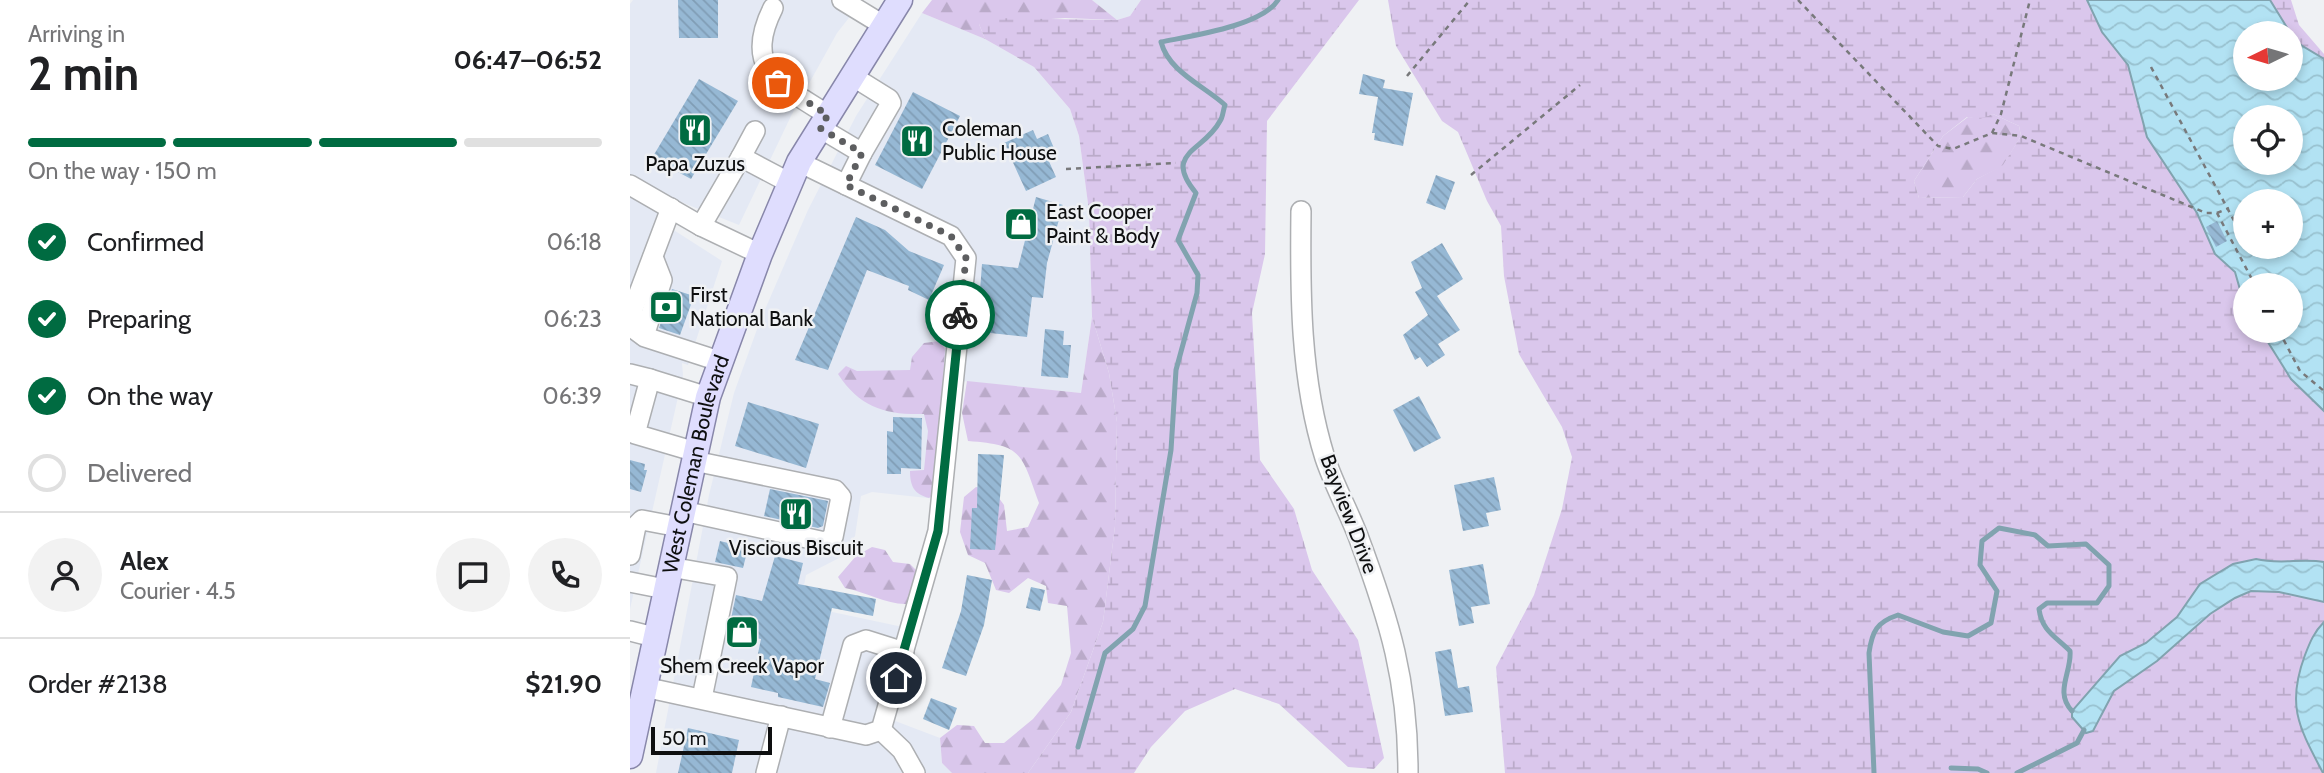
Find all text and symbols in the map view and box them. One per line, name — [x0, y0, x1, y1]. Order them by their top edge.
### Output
text: Arriving in — [28, 20, 125, 48]
north arrow — [2233, 21, 2303, 91]
map controls — [2233, 21, 2303, 343]
text: 06:47–06:52 — [453, 44, 602, 76]
text: 2 min — [28, 46, 139, 102]
pin — [748, 53, 808, 113]
icon: bag — [759, 64, 797, 102]
button: locate — [2233, 105, 2303, 175]
restaurant icon: Papa Zuzus — [676, 111, 714, 149]
place label: Coleman Public House — [942, 116, 1057, 165]
restaurant icon: Coleman Public House — [898, 122, 936, 160]
place label: Papa Zuzus — [645, 151, 745, 176]
text: On the way · 150 m — [28, 157, 217, 185]
button: + — [2233, 189, 2303, 259]
place label: East Cooper Paint & Body — [1046, 199, 1160, 248]
shop icon: East Cooper Paint & Body — [1002, 205, 1040, 243]
icon: check — [28, 223, 66, 261]
text: Confirmed — [87, 226, 204, 258]
text: 06:18 — [547, 228, 602, 256]
button: − — [2233, 273, 2303, 343]
courier — [925, 280, 995, 350]
place label: First National Bank — [690, 282, 813, 331]
bank icon: First National Bank — [647, 288, 685, 326]
icon: bike — [941, 296, 979, 334]
icon: check — [28, 300, 66, 338]
text: Preparing — [87, 303, 191, 335]
text: 06:23 — [544, 305, 602, 333]
street label: West Coleman Boulevard — [657, 351, 734, 576]
icon: check — [28, 377, 66, 415]
text: On the way — [87, 380, 213, 412]
text: 06:39 — [543, 382, 602, 410]
street label: Bayview Drive — [1315, 451, 1384, 577]
text: Delivered — [87, 457, 192, 489]
restaurant icon: Viscious Biscuit — [777, 495, 815, 533]
place label: Viscious Biscuit — [729, 535, 863, 560]
button: person — [28, 538, 102, 612]
button: chat — [436, 538, 510, 612]
button: phone — [528, 538, 602, 612]
text: Alex — [120, 545, 169, 577]
text: Courier · 4.5 — [120, 577, 236, 605]
shop icon: Shem Creek Vapor — [723, 613, 761, 651]
pin — [866, 648, 926, 708]
place label: Shem Creek Vapor — [660, 653, 824, 678]
icon: home — [877, 659, 915, 697]
text: Order #2138 — [28, 668, 168, 700]
text: $21.90 — [525, 668, 602, 700]
scale bar — [651, 724, 772, 756]
text: 50 m — [662, 727, 706, 750]

